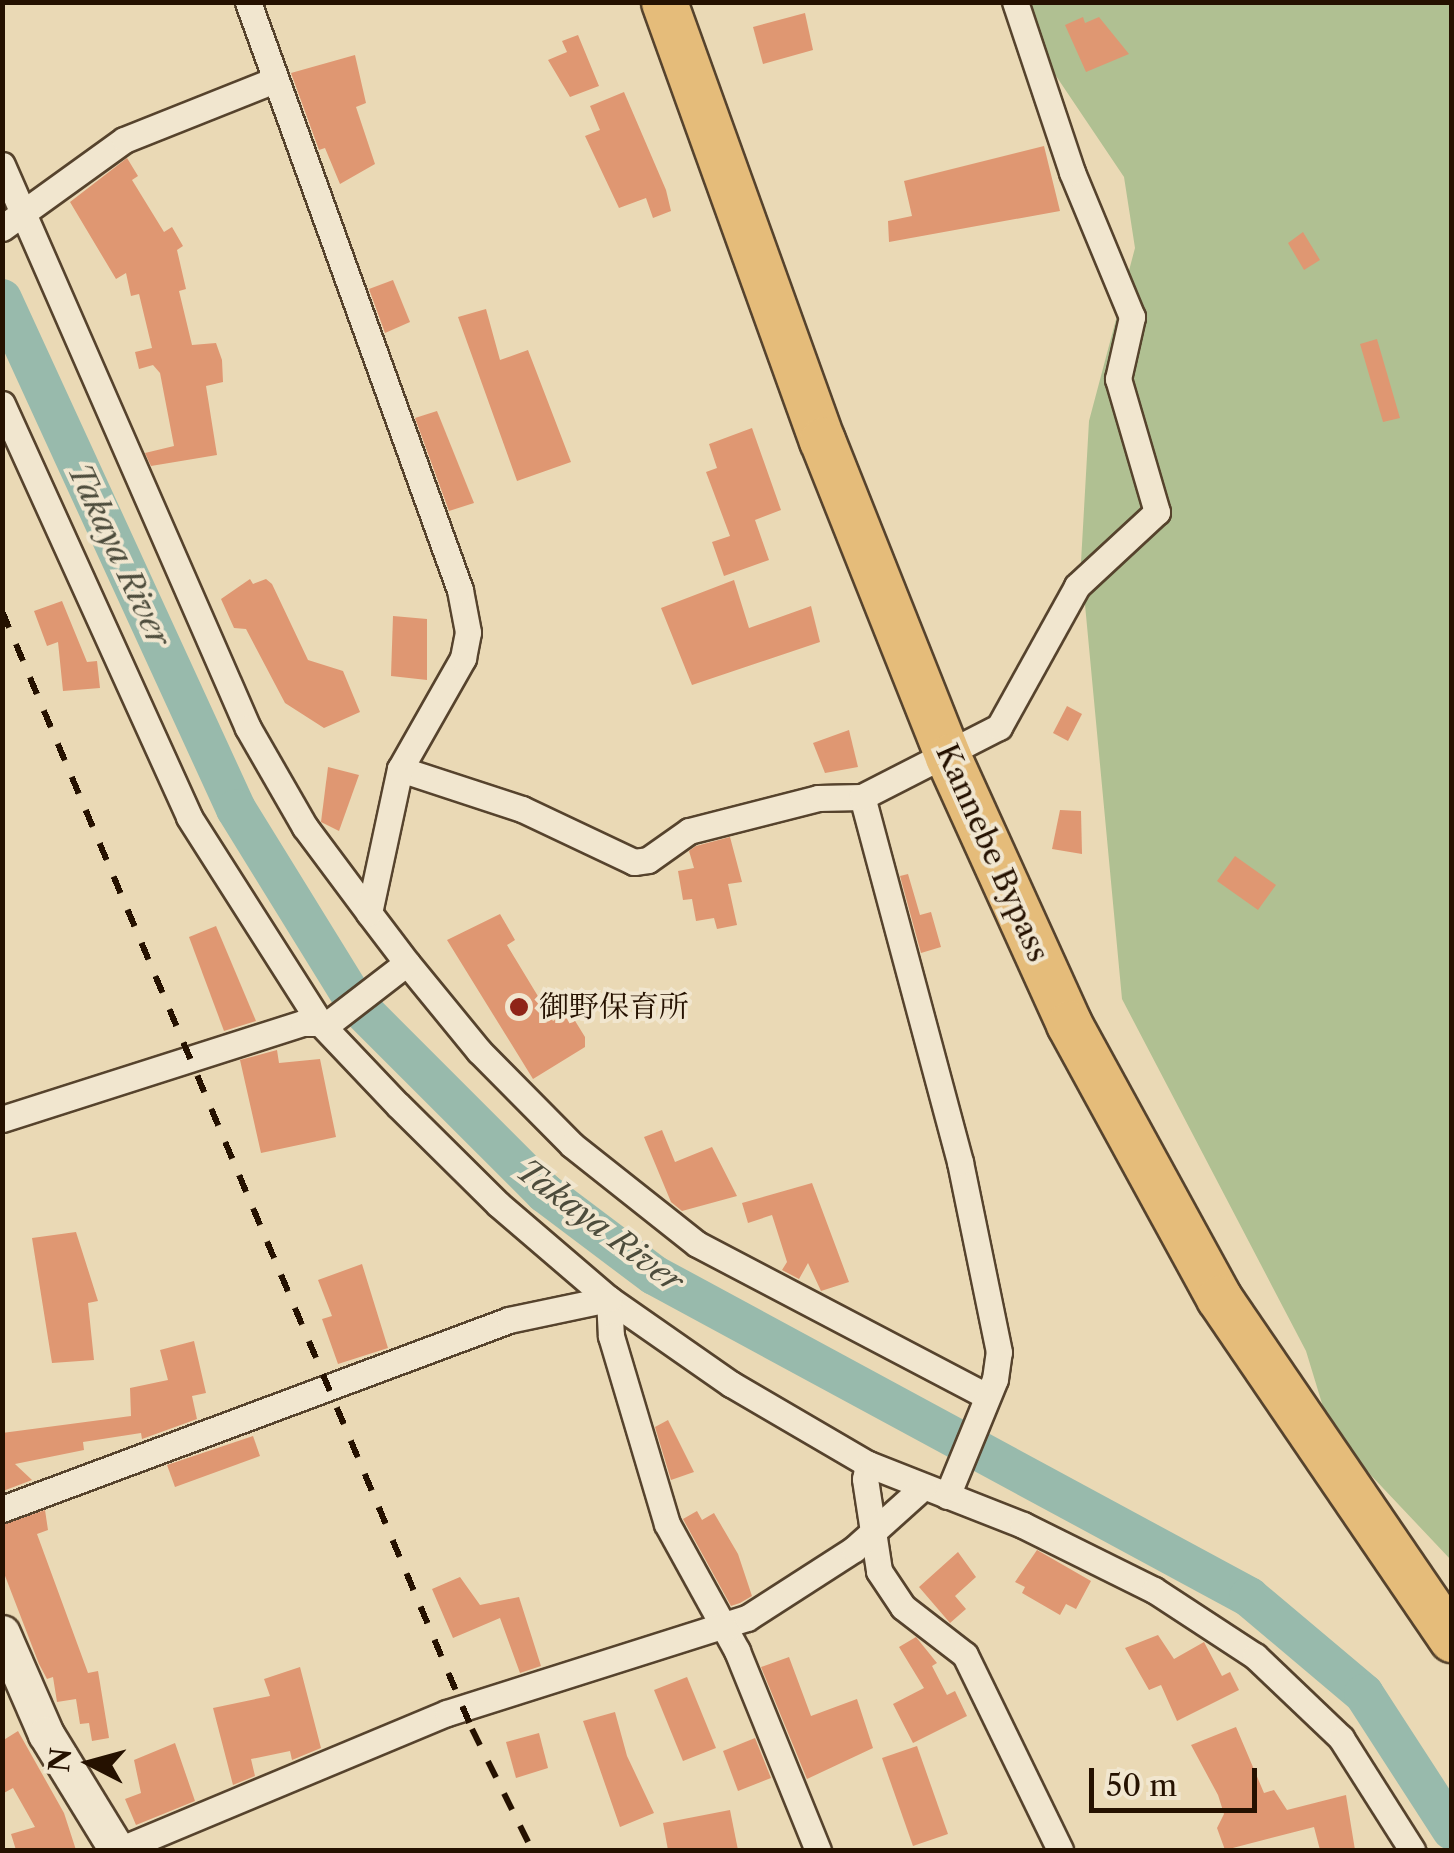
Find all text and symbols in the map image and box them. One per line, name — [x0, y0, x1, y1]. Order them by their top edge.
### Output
water label: Takaya River — [60, 457, 178, 653]
street label: Kannebe Bypass — [928, 739, 1056, 967]
place label: 御野保育所 — [539, 989, 689, 1025]
marker: 御野保育所 — [508, 996, 530, 1018]
water label: Takaya River — [509, 1151, 691, 1301]
north arrow — [40, 1713, 140, 1813]
text: N — [42, 1746, 78, 1774]
scale bar — [1094, 1748, 1262, 1810]
text: 50 m — [1106, 1767, 1177, 1804]

